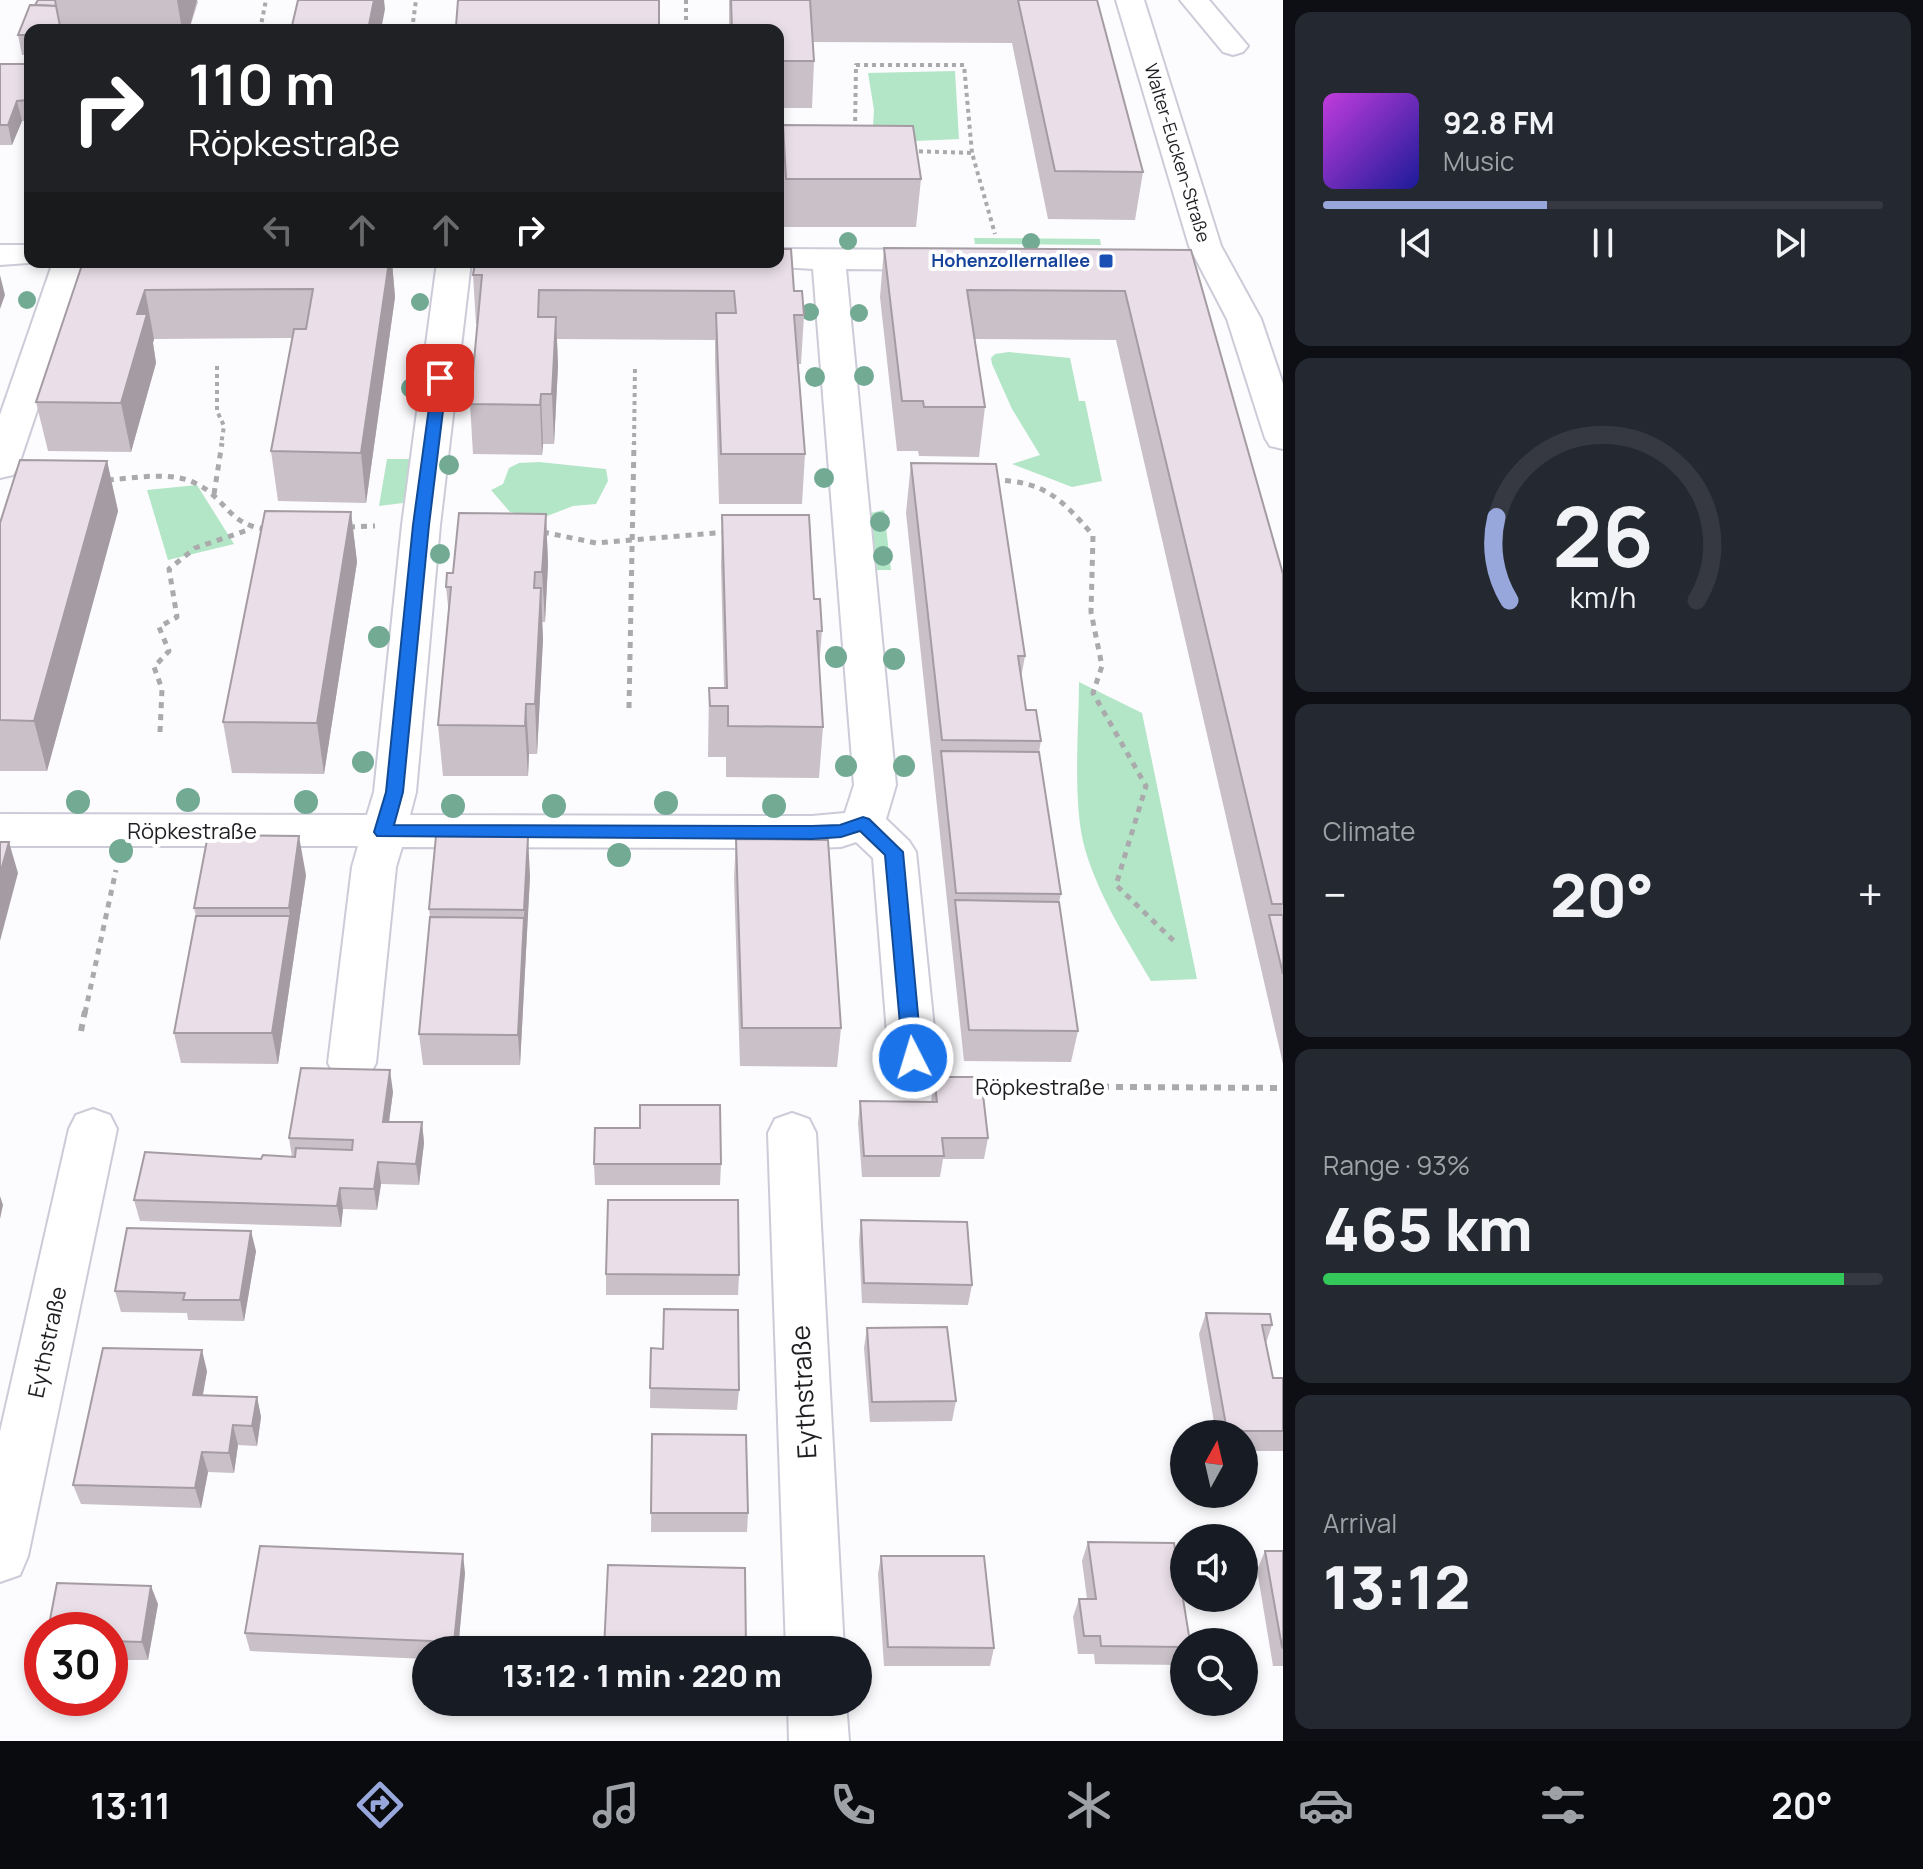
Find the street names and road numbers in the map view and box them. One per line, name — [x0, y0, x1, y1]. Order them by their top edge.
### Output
street label: Walter-Eucken-Straße — [1139, 60, 1217, 245]
street label: Röpkestraße — [127, 816, 257, 846]
street label: Röpkestraße — [975, 1072, 1105, 1102]
street label: Eythstraße — [21, 1283, 73, 1400]
street label: Eythstraße — [782, 1324, 824, 1460]

